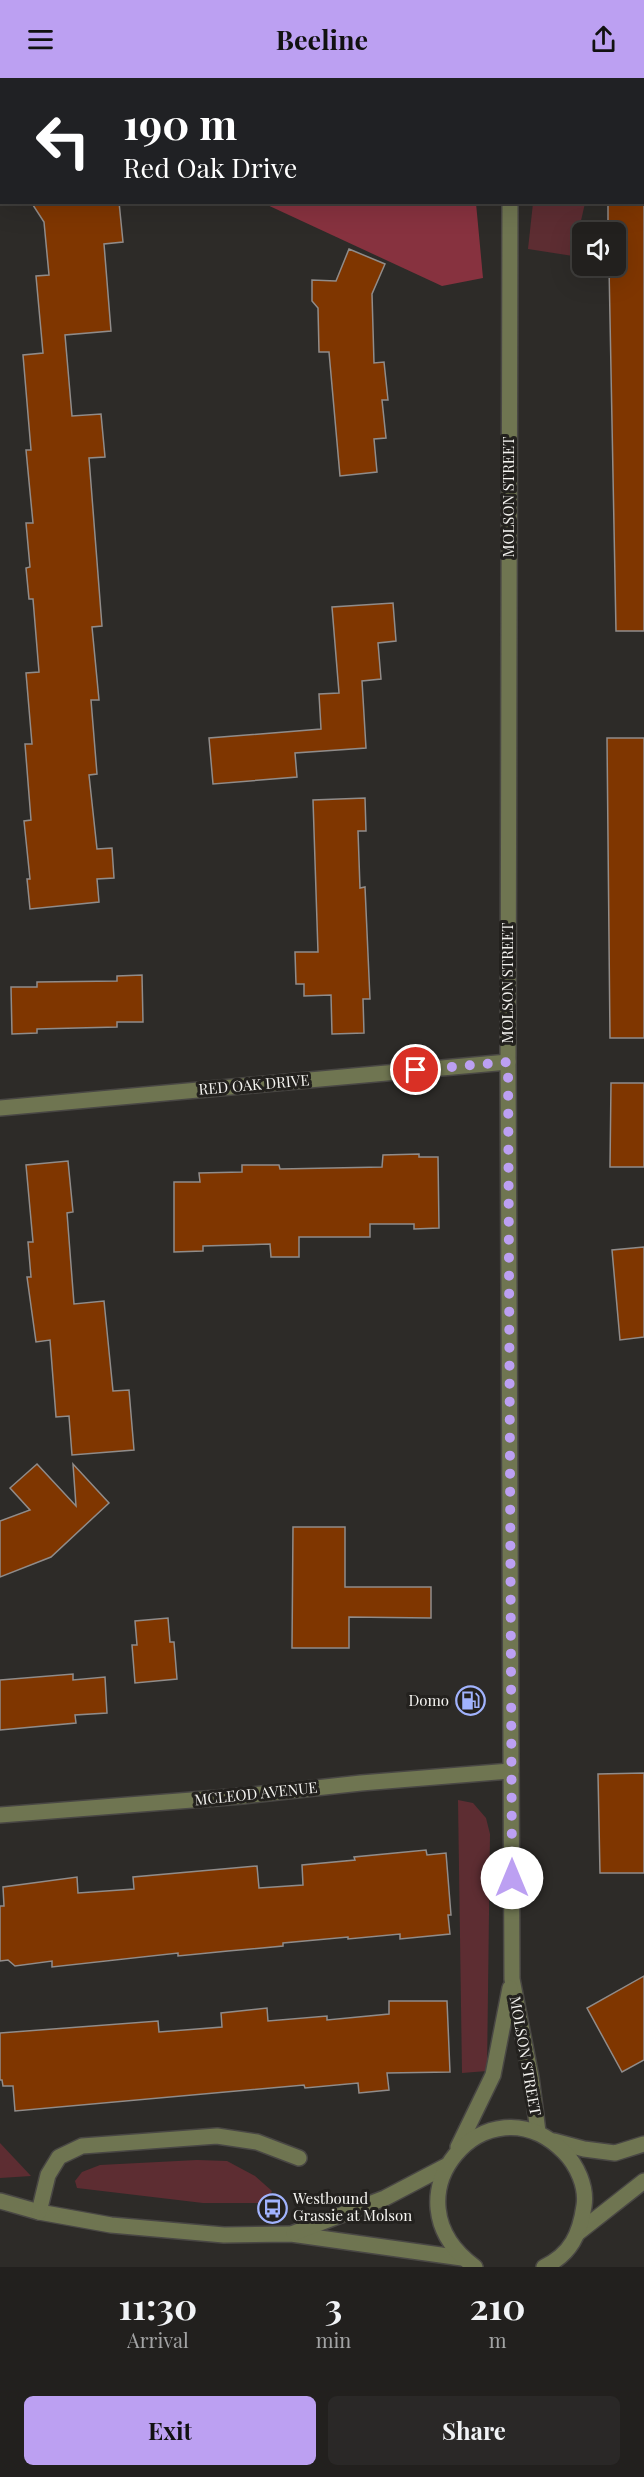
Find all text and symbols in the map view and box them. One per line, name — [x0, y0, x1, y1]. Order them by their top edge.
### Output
text: Beeline — [276, 21, 368, 57]
icon: menu — [24, 23, 57, 56]
icon: share — [587, 23, 620, 56]
text: 190 m — [123, 95, 237, 151]
icon: left — [24, 102, 102, 180]
text: Red Oak Drive — [123, 149, 297, 185]
map controls — [572, 222, 626, 276]
button: sound — [572, 222, 626, 276]
street label: MOLSON STREET — [498, 437, 518, 557]
street label: MOLSON STREET — [497, 923, 517, 1043]
pin — [390, 1044, 441, 1095]
icon: arrive — [399, 1053, 432, 1086]
street label: RED OAK DRIVE — [198, 1069, 310, 1099]
fuel station icon: Domo — [454, 1685, 486, 1717]
place label: Domo — [408, 1690, 449, 1710]
street label: MCLEOD AVENUE — [193, 1777, 318, 1809]
position arrow — [480, 1846, 544, 1910]
street label: MOLSON STREET — [506, 1995, 546, 2117]
place label: Westbound Grassie at Molson — [292, 2188, 412, 2225]
bus stop icon: Westbound Grassie at Molson — [256, 2192, 288, 2224]
text: 11:30 — [118, 2281, 197, 2329]
text: 3 — [325, 2281, 342, 2329]
text: 210 — [470, 2281, 526, 2329]
text: Arrival — [127, 2326, 189, 2353]
text: min — [316, 2326, 351, 2353]
text: m — [489, 2326, 506, 2353]
button: Exit — [24, 2396, 316, 2465]
button: Share — [328, 2396, 620, 2465]

